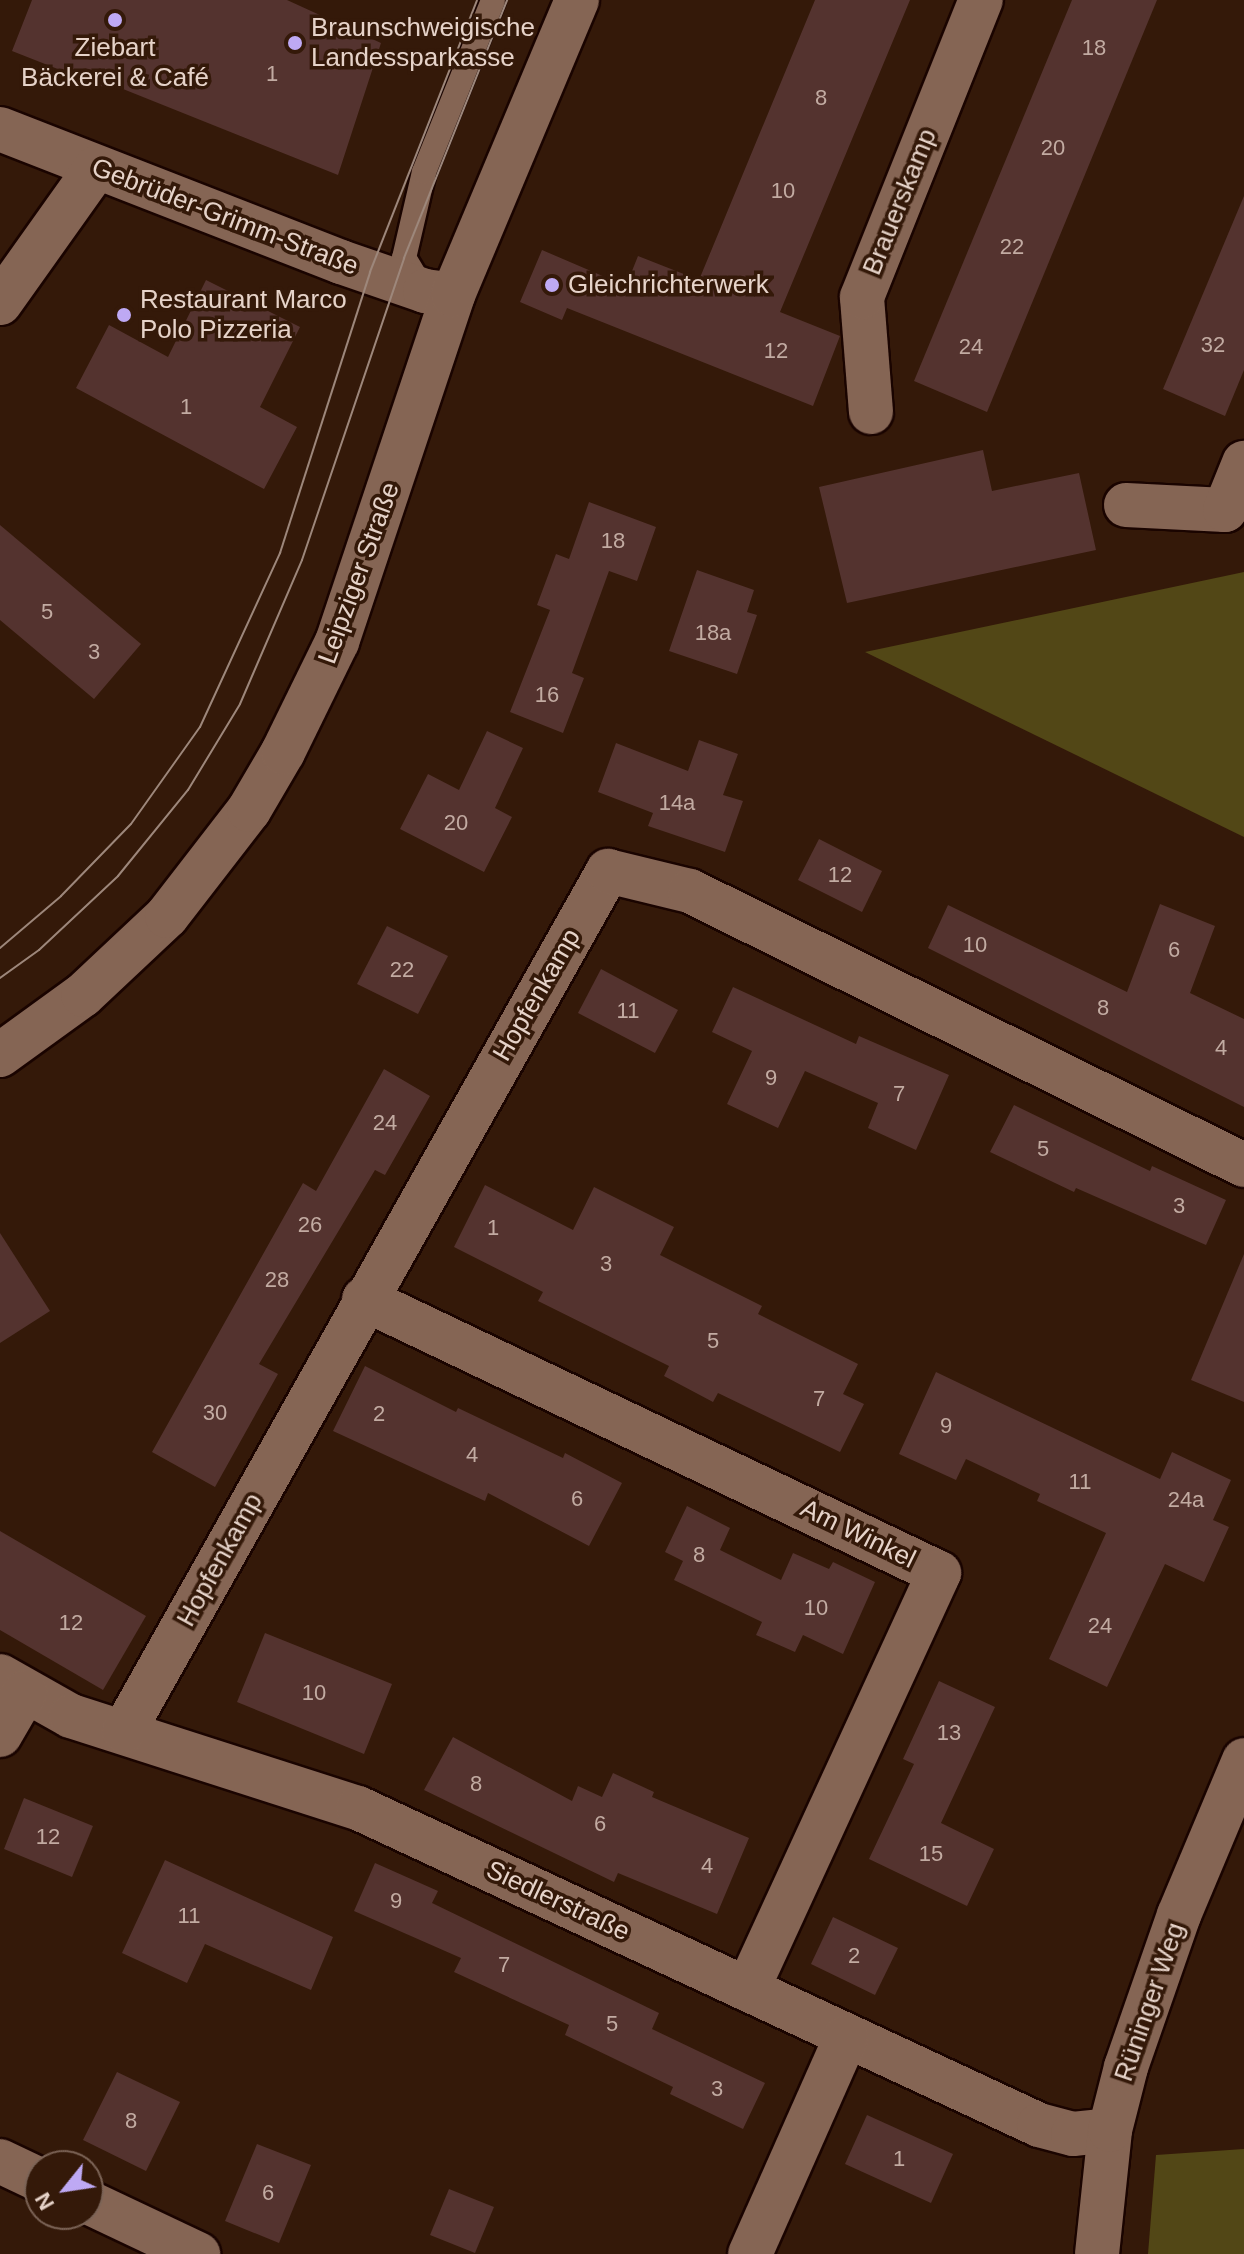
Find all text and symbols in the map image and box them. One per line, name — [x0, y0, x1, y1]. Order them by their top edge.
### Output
marker: Ziebart Bäckerei & Café — [106, 11, 124, 29]
place label: Braunschweigische Landessparkasse — [311, 12, 535, 74]
place label: Ziebart Bäckerei & Café — [21, 32, 209, 94]
marker: Braunschweigische Landessparkasse — [286, 34, 304, 52]
house number: 18 — [1082, 35, 1106, 61]
house number: 1 — [266, 61, 278, 87]
house number: 8 — [815, 85, 827, 111]
street label: Brauerskamp — [857, 124, 943, 280]
house number: 20 — [1041, 135, 1065, 161]
street label: Gebrüder-Grimm-Straße — [87, 152, 363, 282]
house number: 10 — [771, 178, 795, 204]
house number: 22 — [1000, 234, 1024, 260]
place label: Gleichrichterwerk — [568, 269, 769, 301]
marker: Gleichrichterwerk — [543, 276, 561, 294]
place label: Restaurant Marco Polo Pizzeria — [140, 284, 347, 346]
marker: Restaurant Marco Polo Pizzeria — [115, 306, 133, 324]
house number: 32 — [1201, 332, 1225, 358]
house number: 24 — [959, 334, 983, 360]
house number: 12 — [764, 338, 788, 364]
house number: 1 — [180, 394, 192, 420]
street label: Leipziger Straße — [312, 478, 406, 668]
house number: 18 — [601, 528, 625, 554]
house number: 5 — [41, 599, 53, 625]
house number: 18a — [695, 620, 731, 646]
house number: 3 — [88, 639, 100, 665]
house number: 16 — [535, 682, 559, 708]
house number: 14a — [659, 790, 695, 816]
house number: 20 — [444, 810, 468, 836]
house number: 12 — [828, 862, 852, 888]
street label: Hopfenkamp — [487, 923, 587, 1067]
house number: 10 — [963, 932, 987, 958]
house number: 6 — [1168, 937, 1180, 963]
house number: 22 — [390, 957, 414, 983]
house number: 8 — [1097, 995, 1109, 1021]
house number: 11 — [617, 998, 639, 1024]
house number: 4 — [1215, 1035, 1227, 1061]
house number: 9 — [765, 1065, 777, 1091]
house number: 7 — [893, 1081, 905, 1107]
house number: 24 — [373, 1110, 397, 1136]
house number: 5 — [1037, 1136, 1049, 1162]
house number: 3 — [1173, 1193, 1185, 1219]
house number: 26 — [298, 1212, 322, 1238]
house number: 1 — [487, 1215, 499, 1241]
house number: 3 — [600, 1251, 612, 1277]
house number: 28 — [265, 1267, 289, 1293]
house number: 5 — [707, 1328, 719, 1354]
house number: 7 — [813, 1386, 825, 1412]
house number: 30 — [203, 1400, 227, 1426]
house number: 2 — [373, 1401, 385, 1427]
house number: 9 — [940, 1413, 952, 1439]
house number: 4 — [466, 1442, 478, 1468]
house number: 11 — [1069, 1469, 1091, 1495]
house number: 6 — [571, 1486, 583, 1512]
house number: 24a — [1168, 1487, 1204, 1513]
street label: Hopfenkamp — [171, 1488, 269, 1632]
street label: Am Winkel — [795, 1493, 921, 1575]
house number: 8 — [693, 1542, 705, 1568]
house number: 10 — [804, 1595, 828, 1621]
house number: 12 — [59, 1610, 83, 1636]
house number: 24 — [1088, 1613, 1112, 1639]
house number: 10 — [302, 1680, 326, 1706]
house number: 13 — [937, 1720, 961, 1746]
house number: 8 — [470, 1771, 482, 1797]
house number: 6 — [594, 1811, 606, 1837]
house number: 12 — [36, 1824, 60, 1850]
house number: 15 — [919, 1841, 943, 1867]
house number: 4 — [701, 1853, 713, 1879]
street label: Siedlerstraße — [481, 1854, 635, 1948]
house number: 9 — [390, 1888, 402, 1914]
house number: 11 — [178, 1903, 200, 1929]
street label: Rüninger Weg — [1108, 1919, 1192, 2085]
house number: 2 — [848, 1943, 860, 1969]
house number: 7 — [498, 1952, 510, 1978]
house number: 5 — [606, 2011, 618, 2037]
house number: 3 — [711, 2076, 723, 2102]
house number: 8 — [125, 2108, 137, 2134]
house number: 1 — [893, 2146, 905, 2172]
north arrow — [24, 2150, 104, 2230]
house number: 6 — [262, 2180, 274, 2206]
text: N — [30, 2188, 59, 2214]

